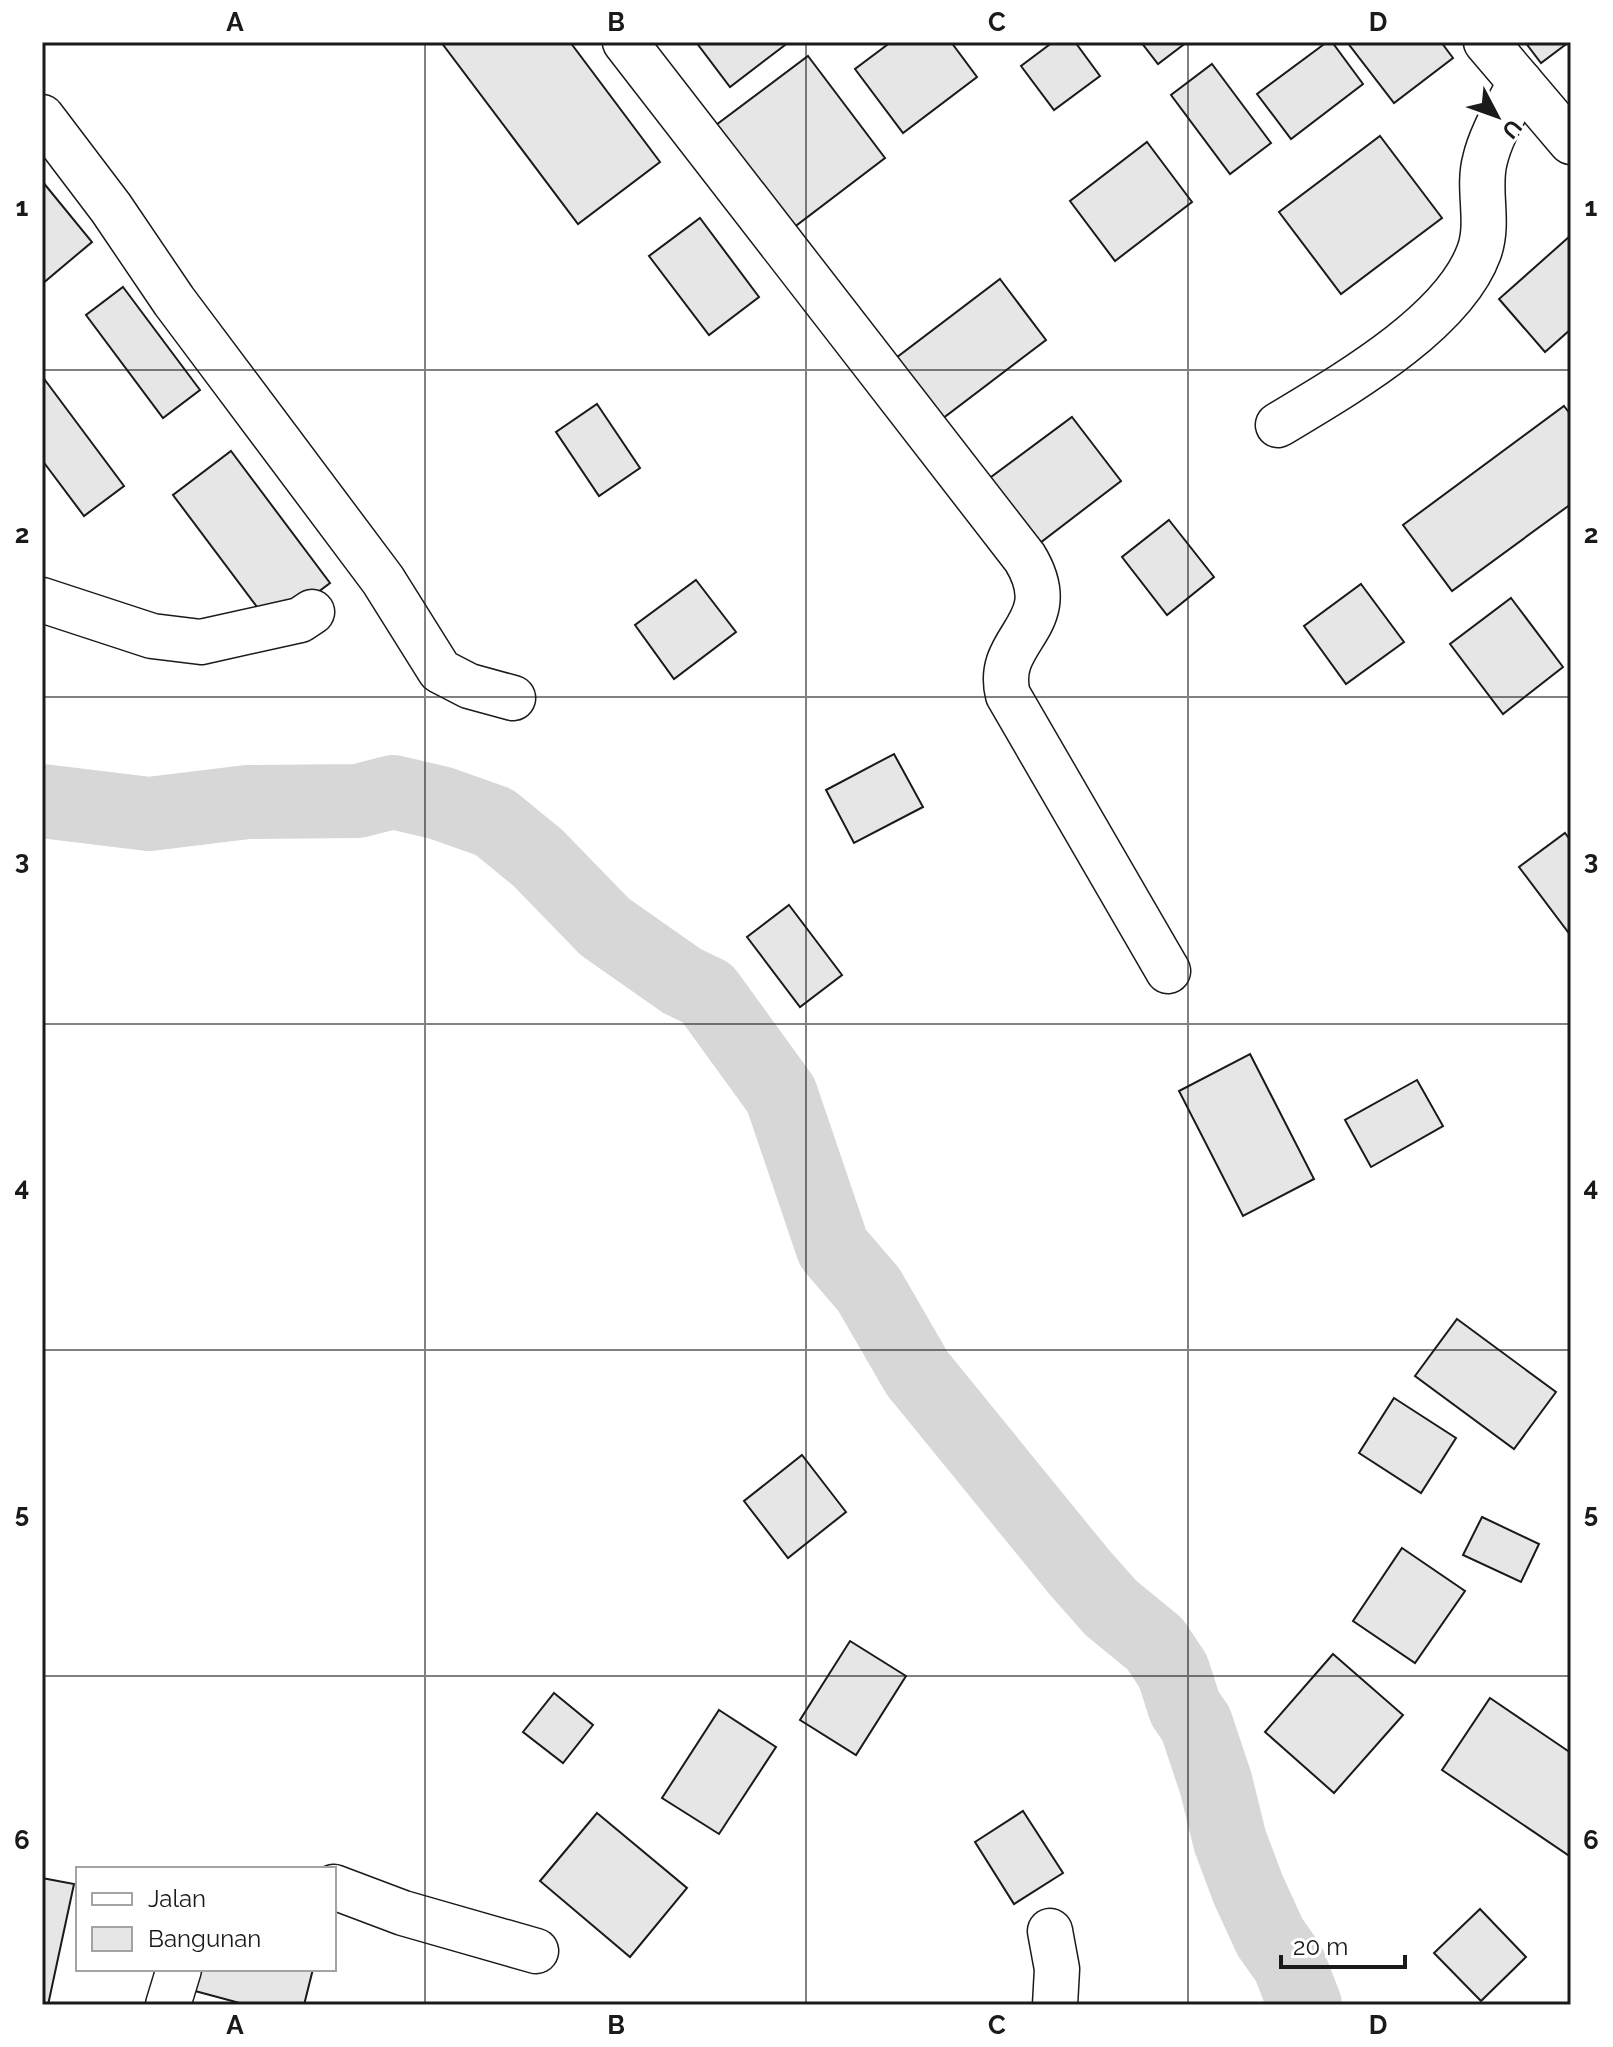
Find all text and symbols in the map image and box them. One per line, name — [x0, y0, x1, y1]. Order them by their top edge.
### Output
text: A — [226, 7, 244, 37]
text: B — [607, 7, 625, 37]
text: C — [988, 7, 1006, 37]
text: D — [1369, 7, 1387, 37]
north arrow — [1457, 76, 1537, 156]
text: U — [1497, 114, 1527, 144]
text: 1 — [16, 192, 29, 222]
text: 1 — [1585, 192, 1598, 222]
text: 2 — [15, 519, 29, 549]
text: 2 — [1584, 519, 1598, 549]
text: 3 — [15, 845, 29, 875]
text: 3 — [1584, 845, 1598, 875]
text: 4 — [15, 1172, 29, 1202]
text: 4 — [1584, 1172, 1598, 1202]
text: 5 — [15, 1498, 29, 1528]
text: 5 — [1584, 1498, 1598, 1528]
text: 6 — [14, 1825, 30, 1855]
text: 6 — [1583, 1825, 1599, 1855]
legend — [76, 1867, 336, 1971]
text: Jalan — [148, 1884, 206, 1913]
scale bar — [1281, 1919, 1405, 1969]
text: Bangunan — [148, 1924, 261, 1953]
text: 20 m — [1293, 1932, 1348, 1961]
text: A — [226, 2010, 244, 2040]
text: B — [607, 2010, 625, 2040]
text: C — [988, 2010, 1006, 2040]
text: D — [1369, 2010, 1387, 2040]

